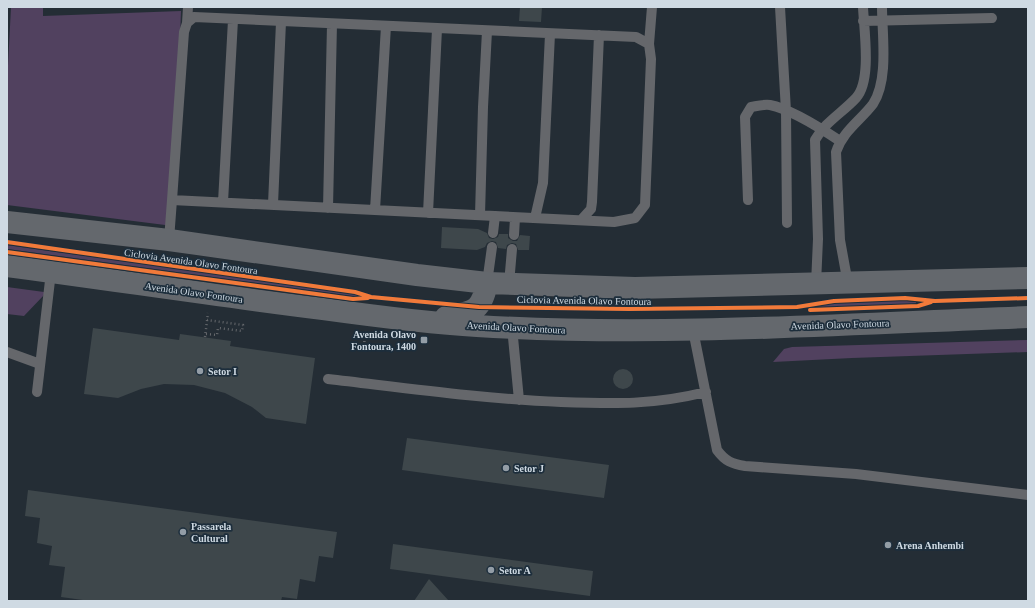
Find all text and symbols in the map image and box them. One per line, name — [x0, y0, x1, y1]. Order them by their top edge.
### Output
street label: Ciclovia Avenida Olavo Fontoura — [124, 247, 259, 276]
street label: Avenida Olavo Fontoura — [144, 280, 244, 305]
street label: Ciclovia Avenida Olavo Fontoura — [517, 294, 652, 307]
street label: Avenida Olavo Fontoura — [791, 317, 890, 332]
street label: Avenida Olavo Fontoura — [466, 319, 566, 336]
place label: Avenida Olavo Fontoura, 1400 — [351, 329, 416, 352]
marker: Avenida Olavo Fontoura, 1400 — [419, 335, 429, 345]
marker: Setor I — [195, 366, 205, 376]
place label: Setor I — [208, 366, 237, 377]
marker: Setor J — [501, 463, 511, 473]
place label: Setor J — [514, 463, 544, 474]
place label: Passarela Cultural — [191, 521, 231, 544]
marker: Passarela Cultural — [178, 527, 188, 537]
marker: Arena Anhembi — [883, 540, 893, 550]
place label: Arena Anhembi — [896, 540, 964, 551]
marker: Setor A — [486, 565, 496, 575]
place label: Setor A — [499, 565, 532, 576]

